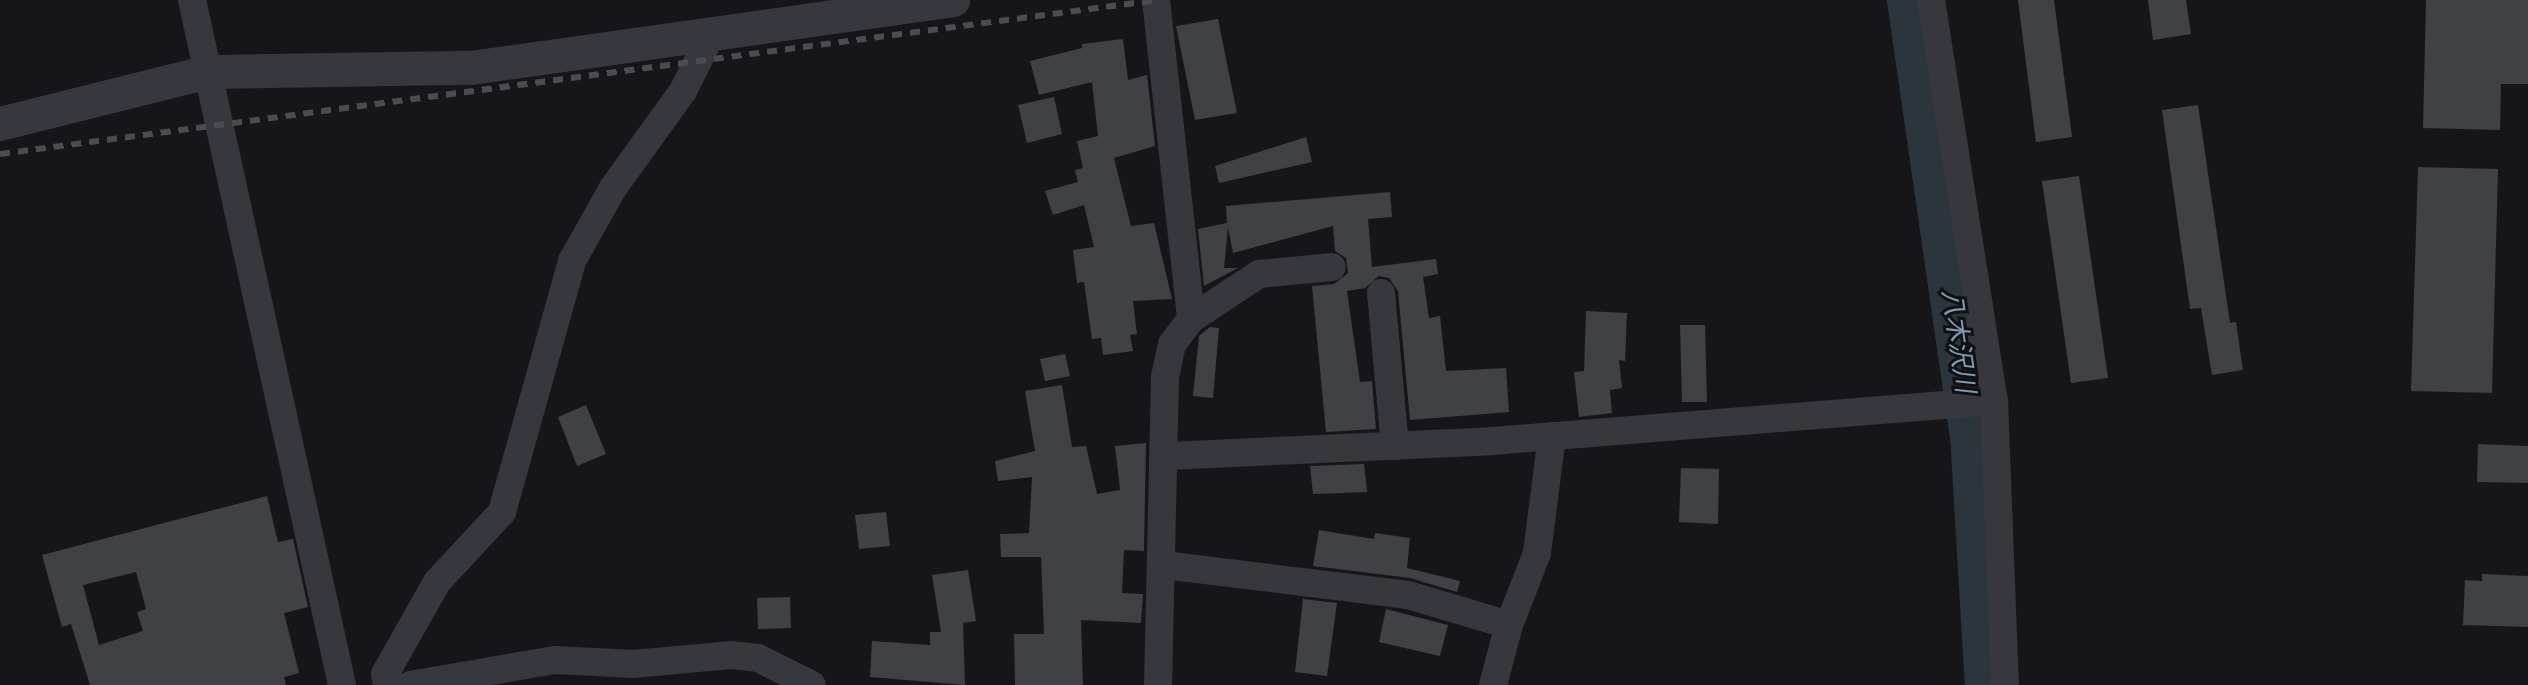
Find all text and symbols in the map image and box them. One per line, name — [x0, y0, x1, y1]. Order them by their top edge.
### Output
water label: 八木沢川 — [1936, 287, 1982, 395]

